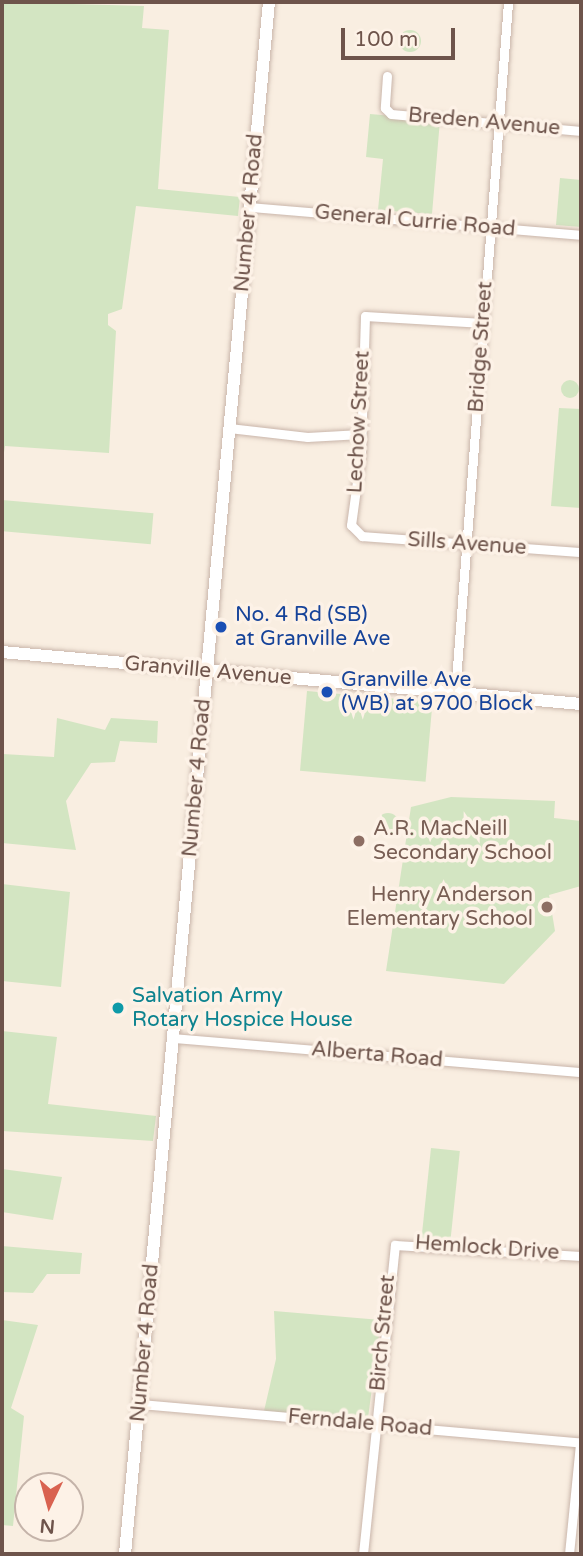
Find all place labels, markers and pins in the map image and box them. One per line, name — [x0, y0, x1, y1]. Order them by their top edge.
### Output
place label: No. 4 Rd (SB) at Granville Ave — [235, 602, 390, 652]
marker: No. 4 Rd (SB) at Granville Ave — [213, 619, 229, 635]
place label: Granville Ave (WB) at 9700 Block — [341, 667, 533, 717]
marker: Granville Ave (WB) at 9700 Block — [319, 684, 335, 700]
place label: A.R. MacNeill Secondary School — [373, 816, 552, 866]
marker: A.R. MacNeill Secondary School — [351, 833, 367, 849]
place label: Henry Anderson Elementary School — [346, 882, 533, 932]
marker: Henry Anderson Elementary School — [539, 899, 555, 915]
place label: Salvation Army Rotary Hospice House — [132, 983, 353, 1033]
marker: Salvation Army Rotary Hospice House — [110, 1000, 126, 1016]

